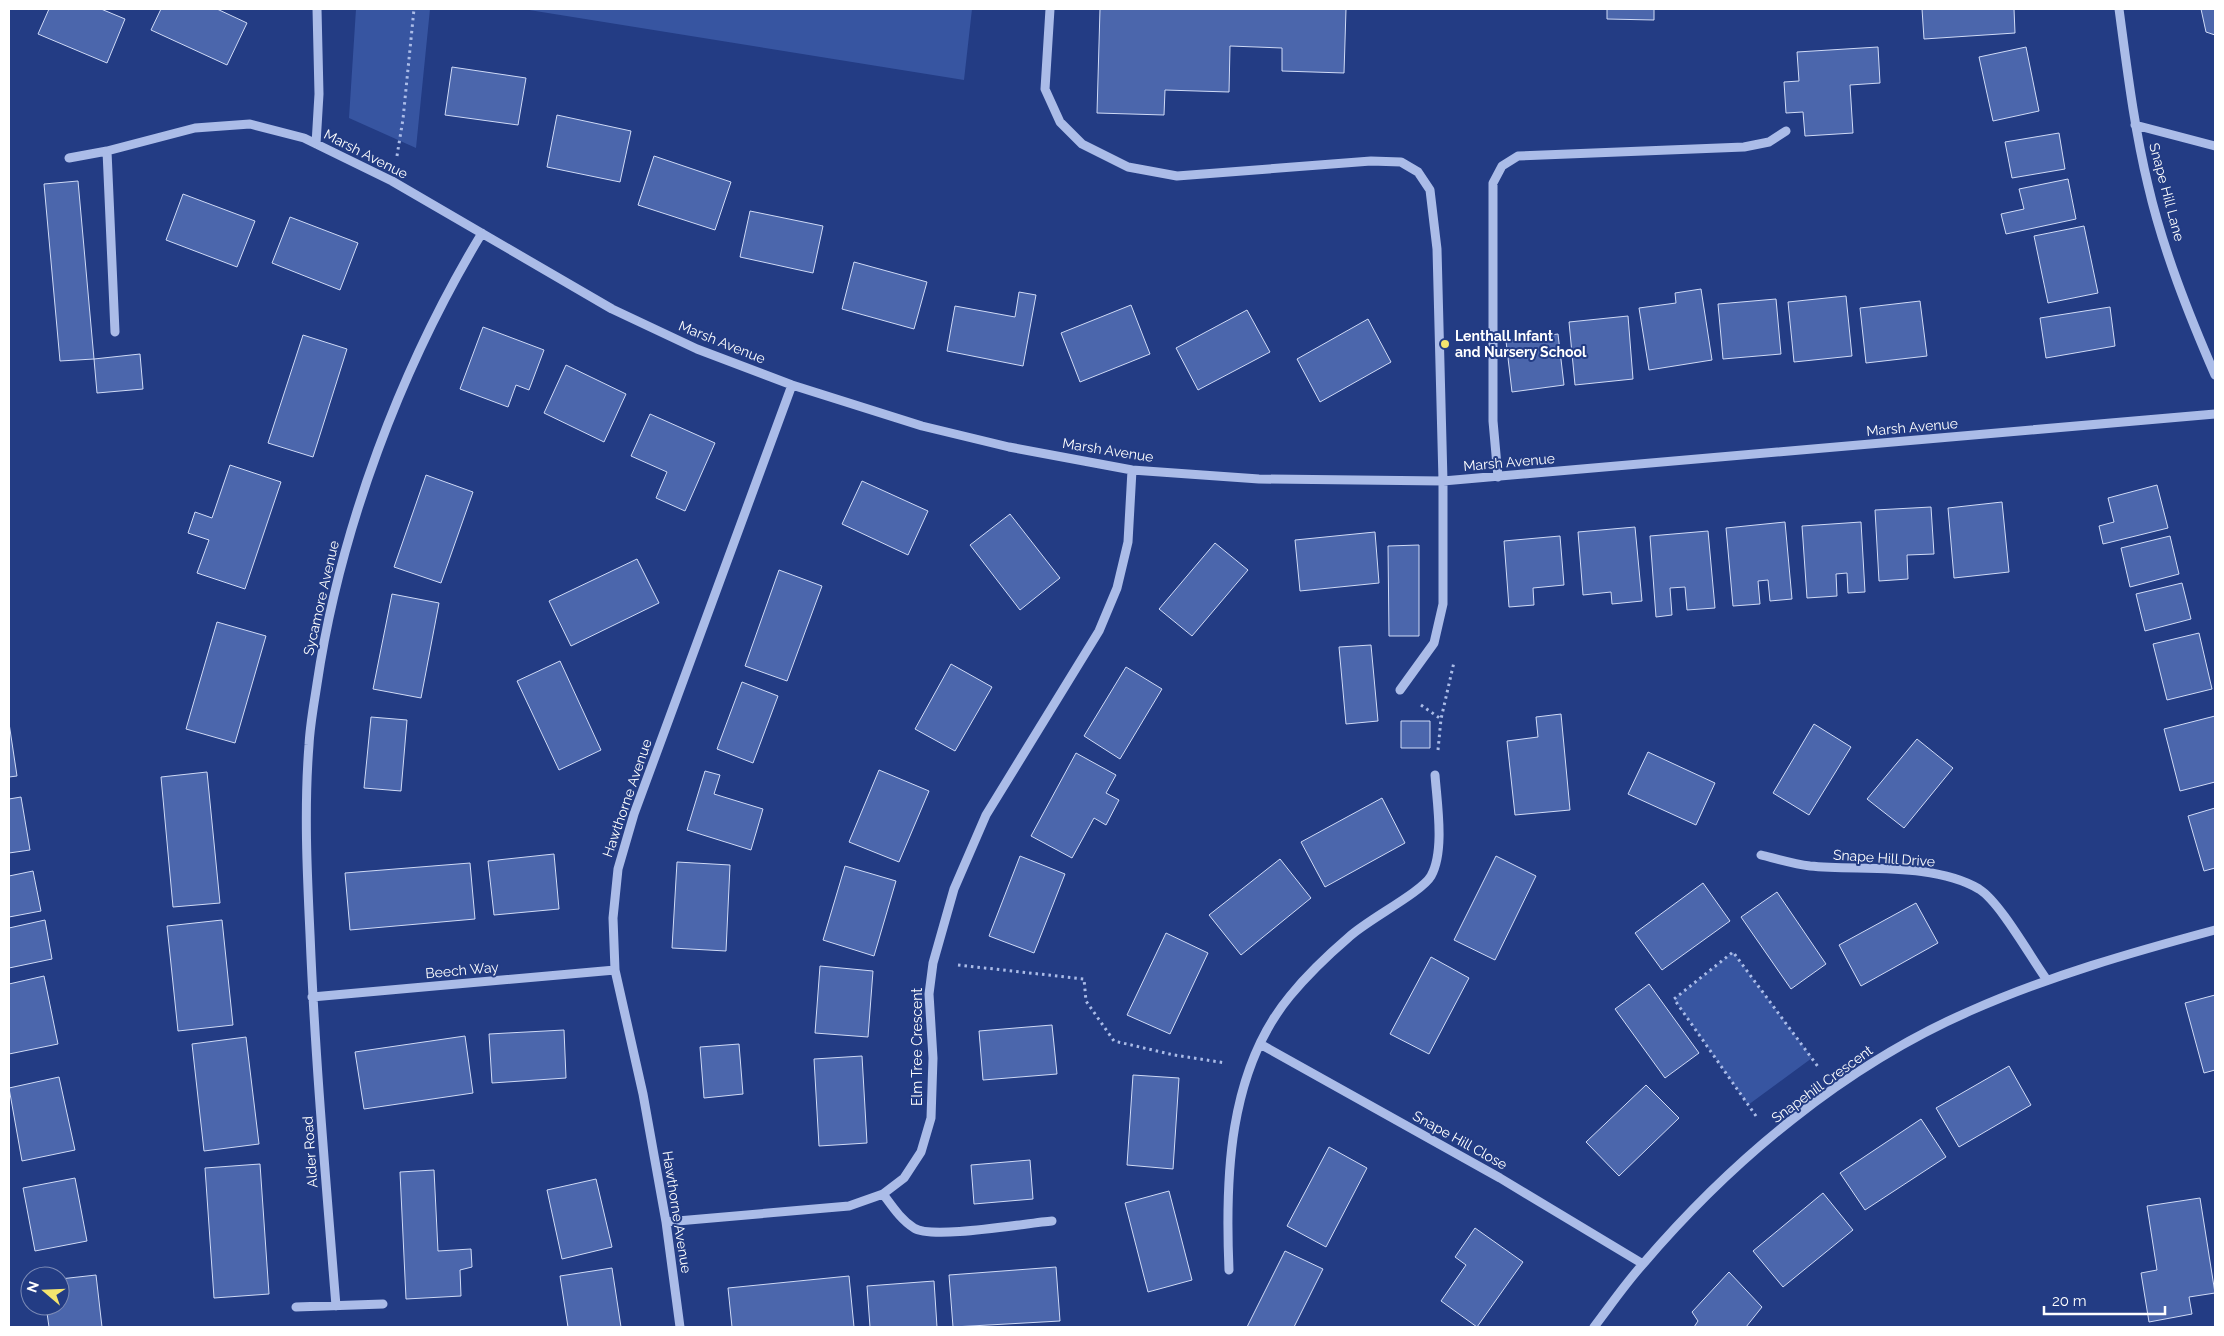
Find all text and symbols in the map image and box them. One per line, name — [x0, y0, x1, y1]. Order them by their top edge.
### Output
street label: Marsh Avenue — [321, 126, 411, 182]
street label: Snape Hill Lane — [2146, 141, 2188, 243]
street label: Marsh Avenue — [676, 317, 768, 367]
place label: Lenthall Infant and Nursery School — [1455, 328, 1587, 360]
marker: Lenthall Infant and Nursery School — [1439, 338, 1451, 350]
street label: Marsh Avenue — [1866, 415, 1958, 439]
street label: Marsh Avenue — [1061, 435, 1155, 465]
street label: Marsh Avenue — [1463, 450, 1555, 474]
street label: Sycamore Avenue — [300, 539, 342, 657]
street label: Hawthorne Avenue — [599, 737, 655, 859]
street label: Snape Hill Drive — [1832, 846, 1936, 870]
street label: Beech Way — [425, 959, 500, 981]
street label: Elm Tree Crescent — [909, 988, 925, 1106]
street label: Snapehill Crescent — [1768, 1042, 1876, 1126]
street label: Snape Hill Close — [1410, 1107, 1510, 1173]
street label: Alder Road — [300, 1116, 320, 1188]
street label: Hawthorne Avenue — [659, 1150, 695, 1274]
north arrow — [20, 1266, 70, 1316]
text: N — [23, 1279, 42, 1294]
scale bar — [2044, 1284, 2165, 1316]
text: 20 m — [2052, 1292, 2087, 1310]

